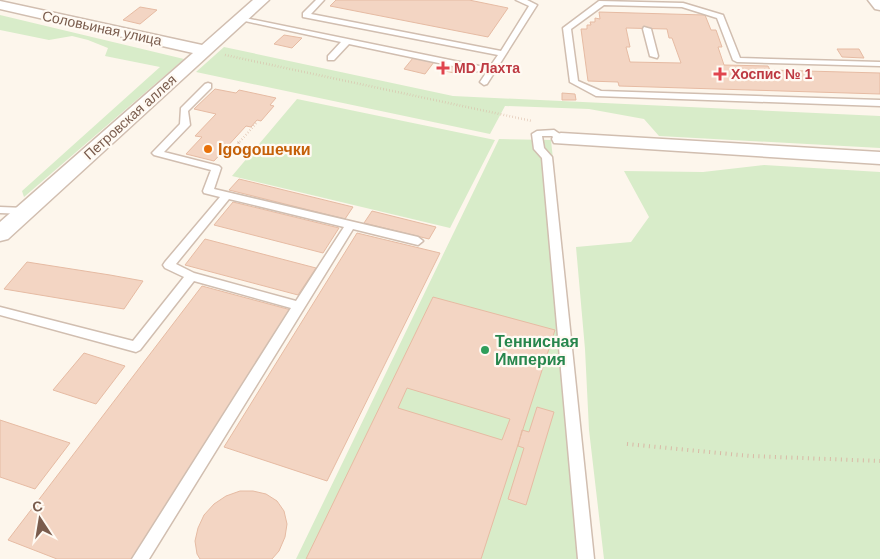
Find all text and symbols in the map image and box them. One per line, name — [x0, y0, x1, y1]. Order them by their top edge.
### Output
street label: Соловьиная улица — [41, 8, 163, 49]
place label: MD Лахта — [454, 60, 520, 76]
marker: MD Лахта — [436, 61, 450, 75]
place label: Хоспис № 1 — [731, 66, 813, 82]
marker: Хоспис № 1 — [713, 67, 727, 81]
street label: Петровская аллея — [80, 71, 180, 163]
place label: Igogoшечки — [218, 141, 311, 158]
marker: Igogoшечки — [202, 143, 214, 155]
place label: Теннисная Империя — [495, 333, 579, 368]
marker: Теннисная Империя — [479, 344, 491, 356]
north arrow — [15, 494, 65, 544]
text: С — [31, 497, 44, 515]

